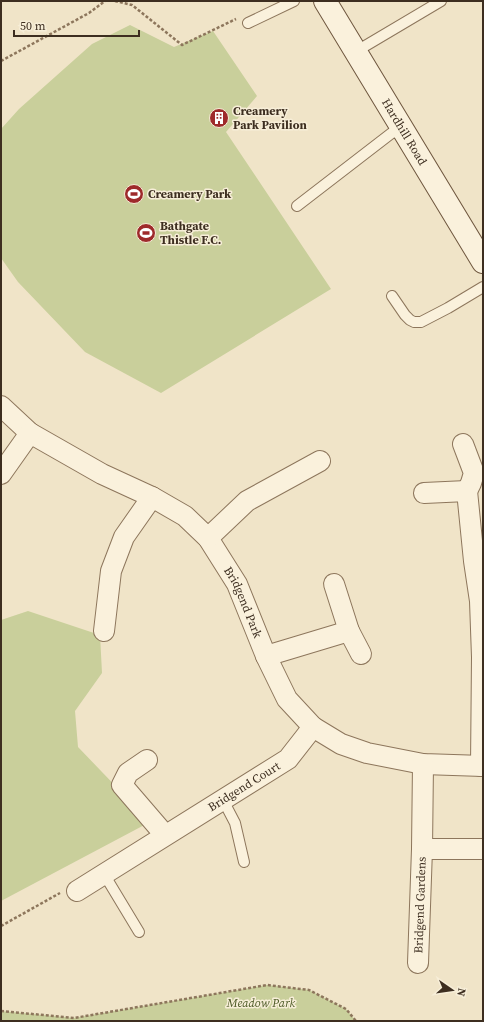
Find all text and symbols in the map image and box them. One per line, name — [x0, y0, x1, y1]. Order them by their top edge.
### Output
scale bar — [14, 12, 139, 38]
text: 50 m — [20, 18, 46, 34]
street label: Hardhill Road — [378, 96, 431, 168]
place label: Creamery Park Pavilion — [233, 103, 307, 133]
building icon: Creamery Park Pavilion — [208, 107, 230, 129]
sports icon: Creamery Park — [123, 183, 145, 205]
place label: Creamery Park — [148, 186, 232, 202]
place label: Bathgate Thistle F.C. — [160, 218, 221, 248]
sports icon: Bathgate Thistle F.C. — [135, 222, 157, 244]
street label: Bridgend Park — [220, 564, 266, 641]
street label: Bridgend Court — [205, 758, 283, 815]
street label: Bridgend Gardens — [410, 856, 430, 954]
north arrow — [432, 970, 472, 1010]
text: N — [453, 987, 469, 998]
park label: Meadow Park — [226, 995, 296, 1011]

